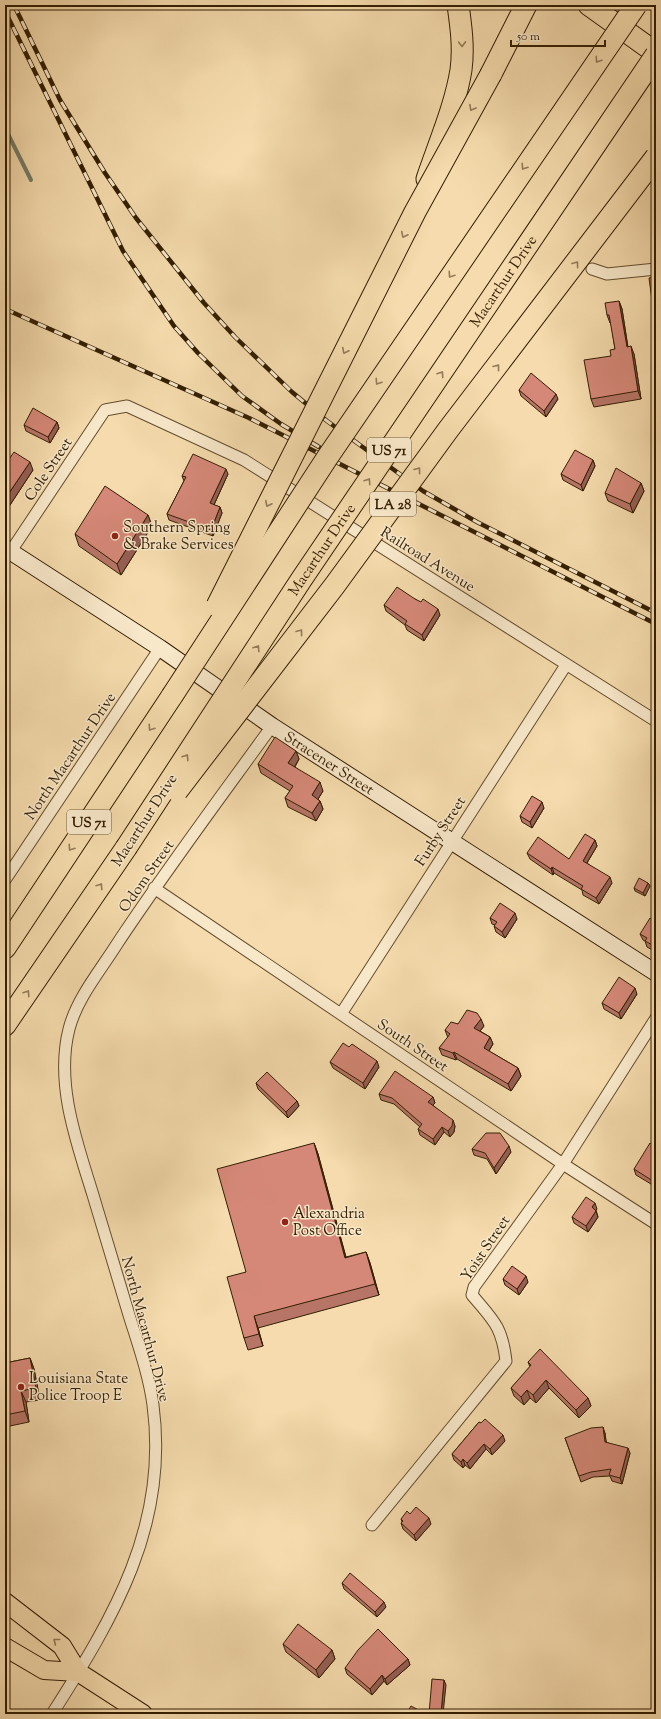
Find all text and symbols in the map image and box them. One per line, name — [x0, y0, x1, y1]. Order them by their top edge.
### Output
scale bar — [511, 22, 605, 48]
text: 50 m — [516, 28, 540, 46]
one-way arrow — [458, 41, 466, 47]
one-way arrow — [595, 56, 603, 63]
one-way arrow — [470, 104, 477, 111]
one-way arrow — [522, 163, 529, 170]
one-way arrow — [401, 231, 409, 238]
street label: Macarthur Drive — [466, 232, 543, 332]
one-way arrow — [571, 261, 578, 268]
one-way arrow — [448, 270, 455, 277]
one-way arrow — [342, 346, 350, 354]
one-way arrow — [492, 365, 499, 372]
one-way arrow — [436, 371, 443, 378]
one-way arrow — [376, 378, 383, 385]
street label: Cole Street — [20, 434, 78, 506]
road number: US 71 — [367, 438, 411, 462]
one-way arrow — [413, 468, 420, 475]
one-way arrow — [363, 478, 371, 485]
road number: LA 28 — [370, 492, 416, 516]
one-way arrow — [265, 500, 272, 508]
street label: Macarthur Drive — [284, 500, 362, 600]
place label: Southern Spring & Brake Services — [123, 518, 234, 556]
street label: Railroad Avenue — [376, 523, 479, 598]
marker: Southern Spring & Brake Services — [110, 531, 120, 541]
one-way arrow — [295, 629, 302, 636]
one-way arrow — [252, 645, 260, 652]
street label: North Macarthur Drive — [21, 689, 122, 825]
one-way arrow — [148, 724, 155, 731]
street label: Stracener Street — [279, 727, 378, 801]
one-way arrow — [181, 754, 188, 761]
street label: Macarthur Drive — [107, 770, 183, 871]
street label: Furby Street — [411, 793, 472, 871]
road number: US 71 — [67, 810, 111, 834]
street label: Odom Street — [115, 837, 180, 917]
one-way arrow — [68, 844, 76, 851]
one-way arrow — [95, 883, 103, 890]
one-way arrow — [22, 990, 30, 997]
street label: South Street — [372, 1015, 452, 1078]
place label: Alexandria Post Office — [293, 1204, 365, 1242]
street label: Yoist Street — [457, 1212, 516, 1286]
marker: Alexandria Post Office — [280, 1217, 290, 1227]
street label: North Macarthur Drive — [115, 1254, 174, 1404]
place label: Louisiana State Police Troop E — [29, 1369, 128, 1407]
marker: Louisiana State Police Troop E — [16, 1382, 26, 1392]
one-way arrow — [53, 1639, 60, 1646]

